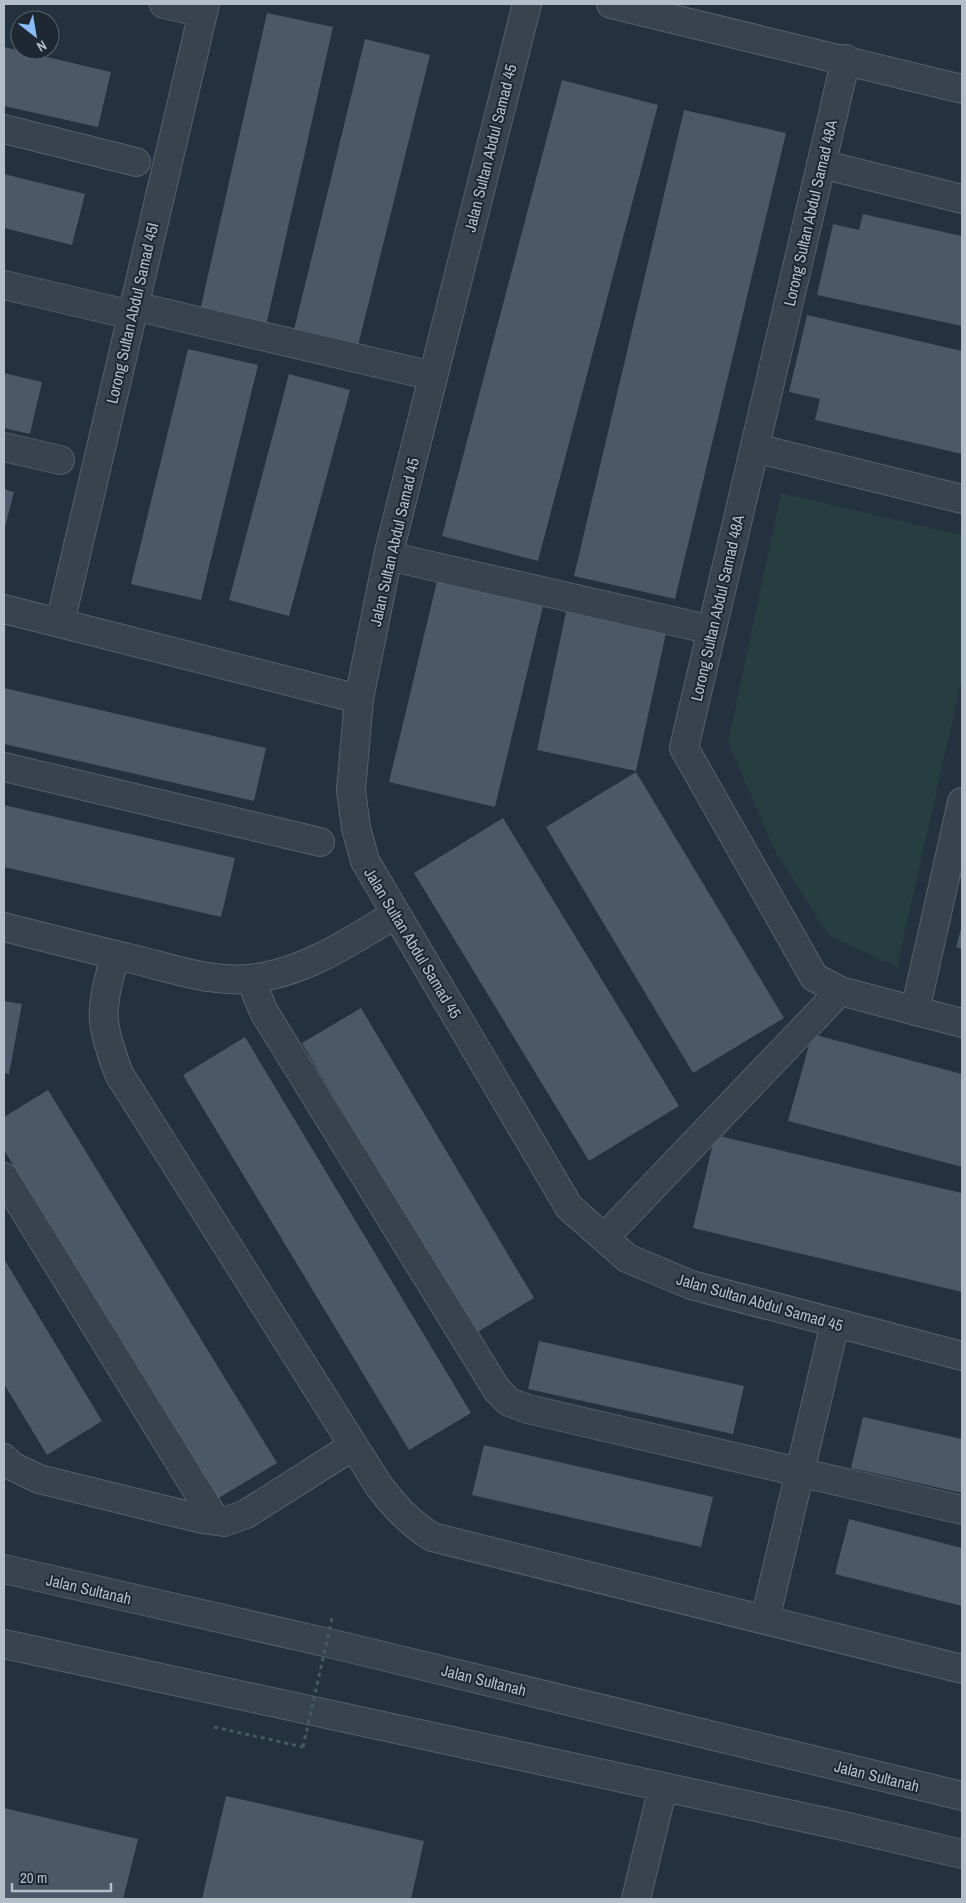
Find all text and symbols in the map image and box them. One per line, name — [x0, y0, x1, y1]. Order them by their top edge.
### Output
north arrow — [10, 10, 60, 60]
text: N — [34, 36, 50, 56]
street label: Jalan Sultan Abdul Samad 45 — [459, 62, 521, 234]
street label: Lorong Sultan Abdul Samad 48A — [778, 118, 842, 308]
street label: Lorong Sultan Abdul Samad 45I — [100, 220, 164, 406]
street label: Jalan Sultan Abdul Samad 45 — [364, 456, 424, 628]
street label: Lorong Sultan Abdul Samad 48A — [685, 513, 749, 703]
street label: Jalan Sultan Abdul Samad 45 — [359, 864, 467, 1022]
street label: Jalan Sultan Abdul Samad 45 — [674, 1268, 846, 1336]
street label: Jalan Sultanah — [44, 1569, 134, 1609]
street label: Jalan Sultanah — [439, 1659, 529, 1701]
street label: Jalan Sultanah — [832, 1755, 922, 1797]
scale bar — [12, 1860, 111, 1892]
text: 20 m — [20, 1867, 47, 1888]

